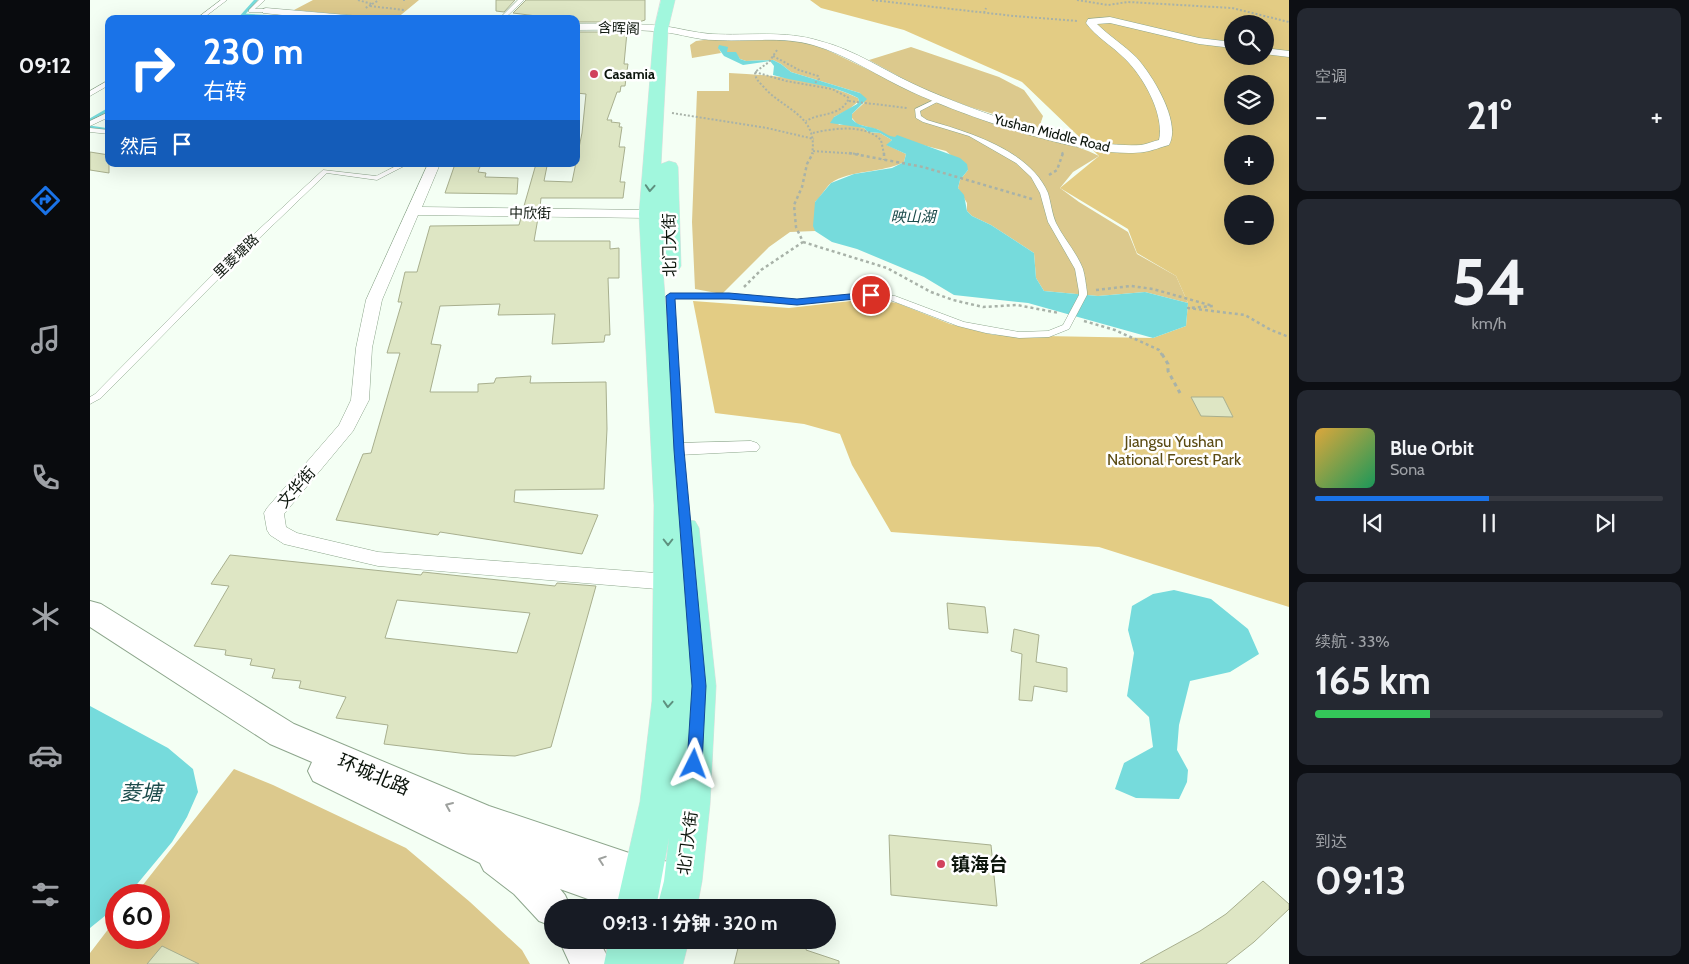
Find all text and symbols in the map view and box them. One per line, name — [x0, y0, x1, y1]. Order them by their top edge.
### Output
map controls — [1224, 15, 1274, 245]
button: search — [1224, 15, 1274, 65]
street label: 含晖阁 — [598, 18, 640, 38]
text: 230 m — [203, 30, 303, 73]
icon: right — [120, 35, 185, 100]
text: 09:12 — [19, 52, 71, 79]
place label: Casamia — [604, 65, 655, 83]
text: 空调 — [1315, 67, 1347, 86]
marker: Casamia — [588, 68, 600, 80]
button: layers — [1224, 75, 1274, 125]
text: 右转 — [203, 78, 247, 105]
text: 21° — [1466, 92, 1512, 139]
text: − — [1315, 99, 1327, 133]
text: + — [1651, 99, 1663, 133]
street label: Yushan Middle Road — [991, 110, 1112, 156]
icon: arrive — [168, 130, 196, 158]
text: 然后 — [120, 135, 158, 158]
button: + — [1224, 135, 1274, 185]
icon: directions — [28, 183, 63, 218]
one-way arrow — [645, 184, 656, 192]
button: − — [1224, 195, 1274, 245]
street label: 中欣街 — [509, 204, 551, 222]
water label: 映山湖 — [890, 208, 937, 226]
street label: 北门大街 — [659, 213, 680, 277]
street label: 里菱塘路 — [210, 230, 262, 282]
text: 54 — [1451, 242, 1527, 321]
pin — [850, 274, 892, 316]
icon: arrive — [857, 281, 885, 309]
text: km/h — [1471, 314, 1507, 333]
icon: music — [28, 322, 63, 357]
park label: Jiangsu Yushan National Forest Park — [1107, 432, 1242, 469]
text: Blue Orbit — [1390, 437, 1474, 460]
icon: phone — [28, 460, 63, 495]
text: Sona — [1390, 460, 1425, 479]
street label: 文华街 — [273, 463, 319, 512]
icon: previous — [1359, 509, 1387, 537]
icon: pause — [1475, 509, 1503, 537]
icon: next — [1591, 509, 1619, 537]
one-way arrow — [663, 538, 673, 546]
icon: climate — [28, 599, 63, 634]
text: 续航 · 33% — [1315, 632, 1390, 651]
text: 165 km — [1315, 657, 1431, 704]
one-way arrow — [663, 701, 674, 709]
position arrow — [667, 737, 719, 789]
icon: car — [28, 738, 63, 773]
street label: 环城北路 — [334, 749, 413, 800]
water label: 菱塘 — [120, 780, 165, 805]
one-way arrow — [445, 802, 454, 812]
street label: 北门大街 — [674, 810, 701, 876]
text: 到达 — [1315, 832, 1347, 851]
place label: 镇海台 — [951, 853, 1008, 876]
one-way arrow — [598, 856, 607, 866]
text: 09:13 — [1315, 857, 1406, 904]
marker: 镇海台 — [935, 858, 947, 870]
icon: filters — [28, 877, 63, 912]
speed limit sign: 60 — [105, 884, 170, 949]
text: 09:13 · 1 分钟 · 320 m — [602, 912, 778, 935]

